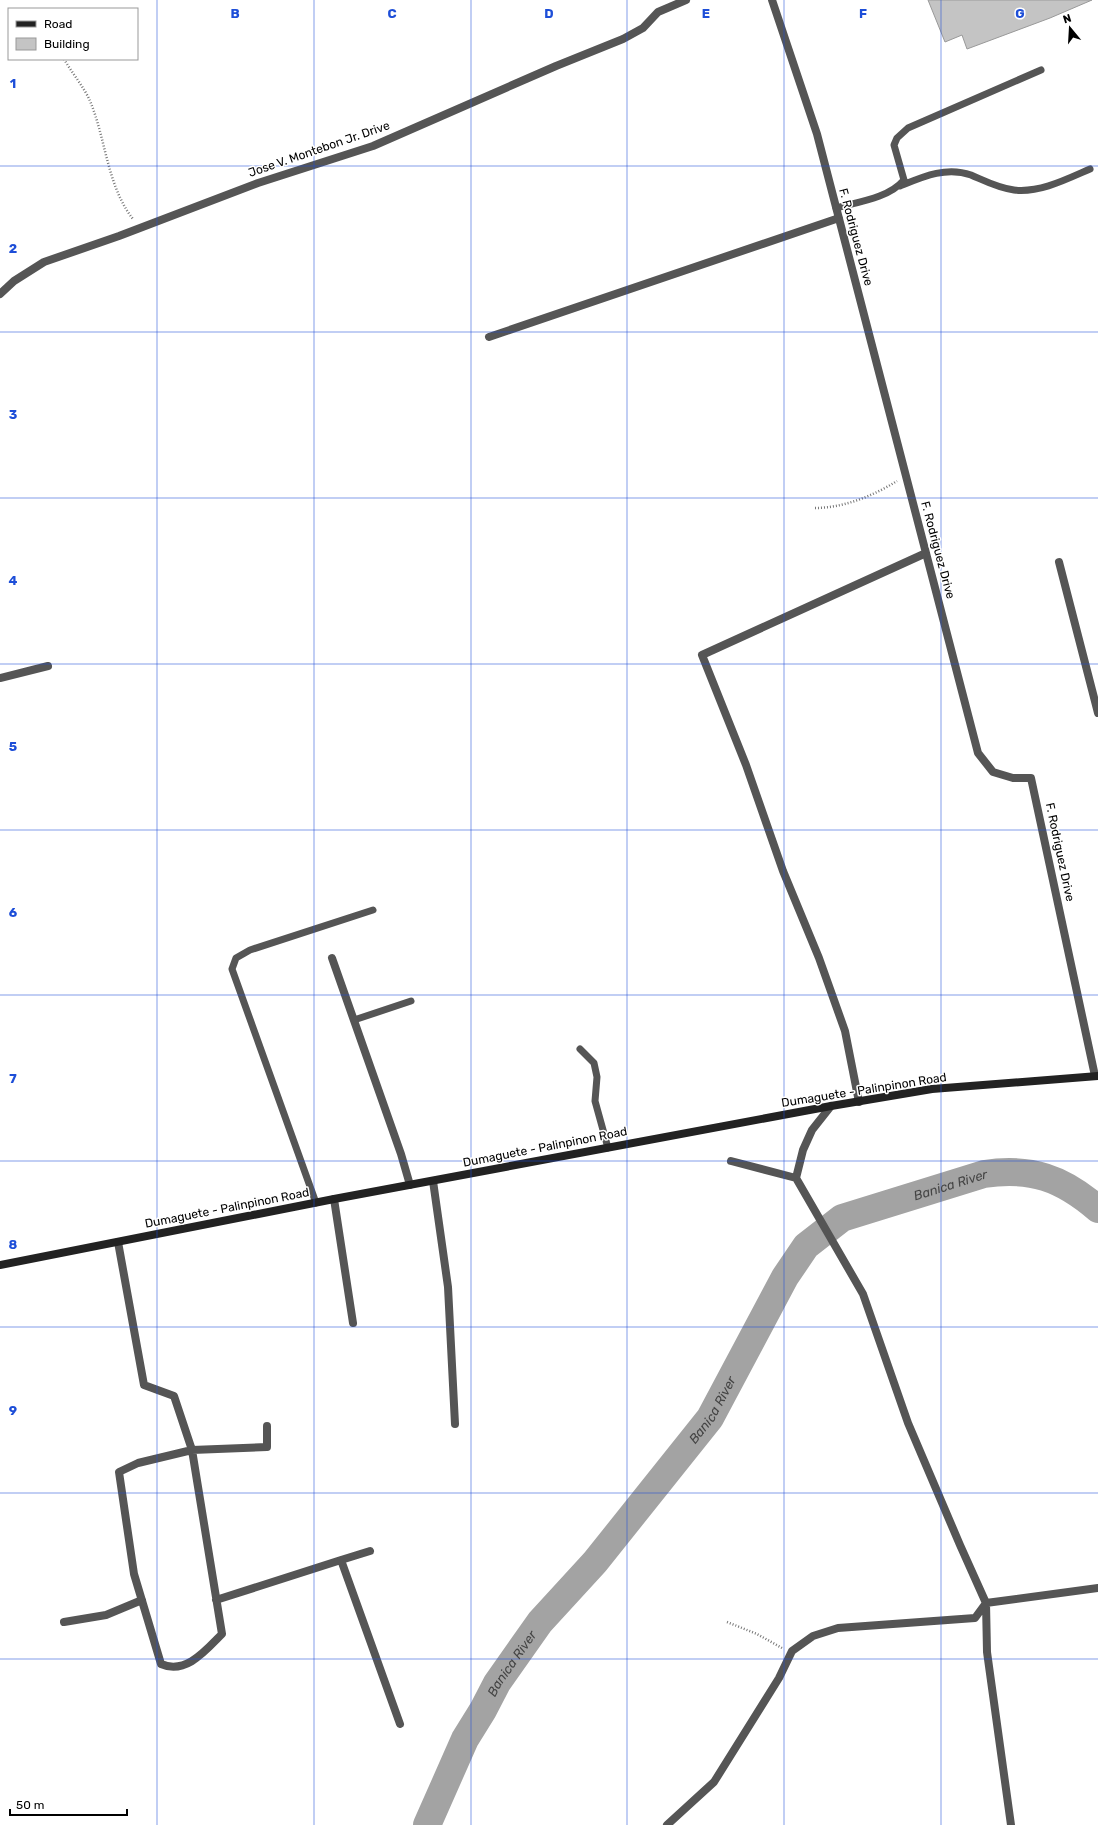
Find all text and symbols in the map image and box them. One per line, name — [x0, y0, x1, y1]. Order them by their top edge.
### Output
text: B — [230, 6, 240, 21]
text: C — [387, 6, 397, 21]
text: D — [544, 6, 554, 21]
text: E — [702, 6, 710, 21]
text: F — [859, 6, 867, 21]
text: G — [1015, 6, 1025, 21]
legend — [8, 8, 138, 60]
north arrow — [1050, 8, 1090, 48]
text: N — [1061, 12, 1073, 26]
text: Road — [44, 17, 72, 31]
text: Building — [44, 37, 90, 51]
text: 1 — [10, 76, 16, 91]
street label: Jose V. Montebon Jr. Drive — [246, 118, 392, 180]
street label: F. Rodriguez Drive — [836, 187, 876, 288]
text: 2 — [9, 241, 17, 256]
text: 3 — [9, 407, 18, 422]
street label: F. Rodriguez Drive — [918, 500, 958, 601]
text: 4 — [9, 573, 18, 588]
text: 5 — [9, 739, 17, 754]
street label: F. Rodriguez Drive — [1043, 801, 1077, 903]
text: 6 — [9, 905, 18, 920]
street label: Dumaguete - Palinpinon Road — [780, 1070, 948, 1110]
text: 7 — [9, 1071, 17, 1086]
street label: Dumaguete - Palinpinon Road — [462, 1124, 628, 1170]
water label: Banica River — [912, 1167, 989, 1203]
street label: Dumaguete - Palinpinon Road — [144, 1185, 310, 1231]
text: 8 — [9, 1237, 18, 1252]
water label: Banica River — [686, 1373, 739, 1446]
text: 9 — [9, 1403, 17, 1418]
water label: Banica River — [484, 1627, 540, 1699]
scale bar — [10, 1791, 127, 1817]
text: 50 m — [16, 1798, 44, 1812]

